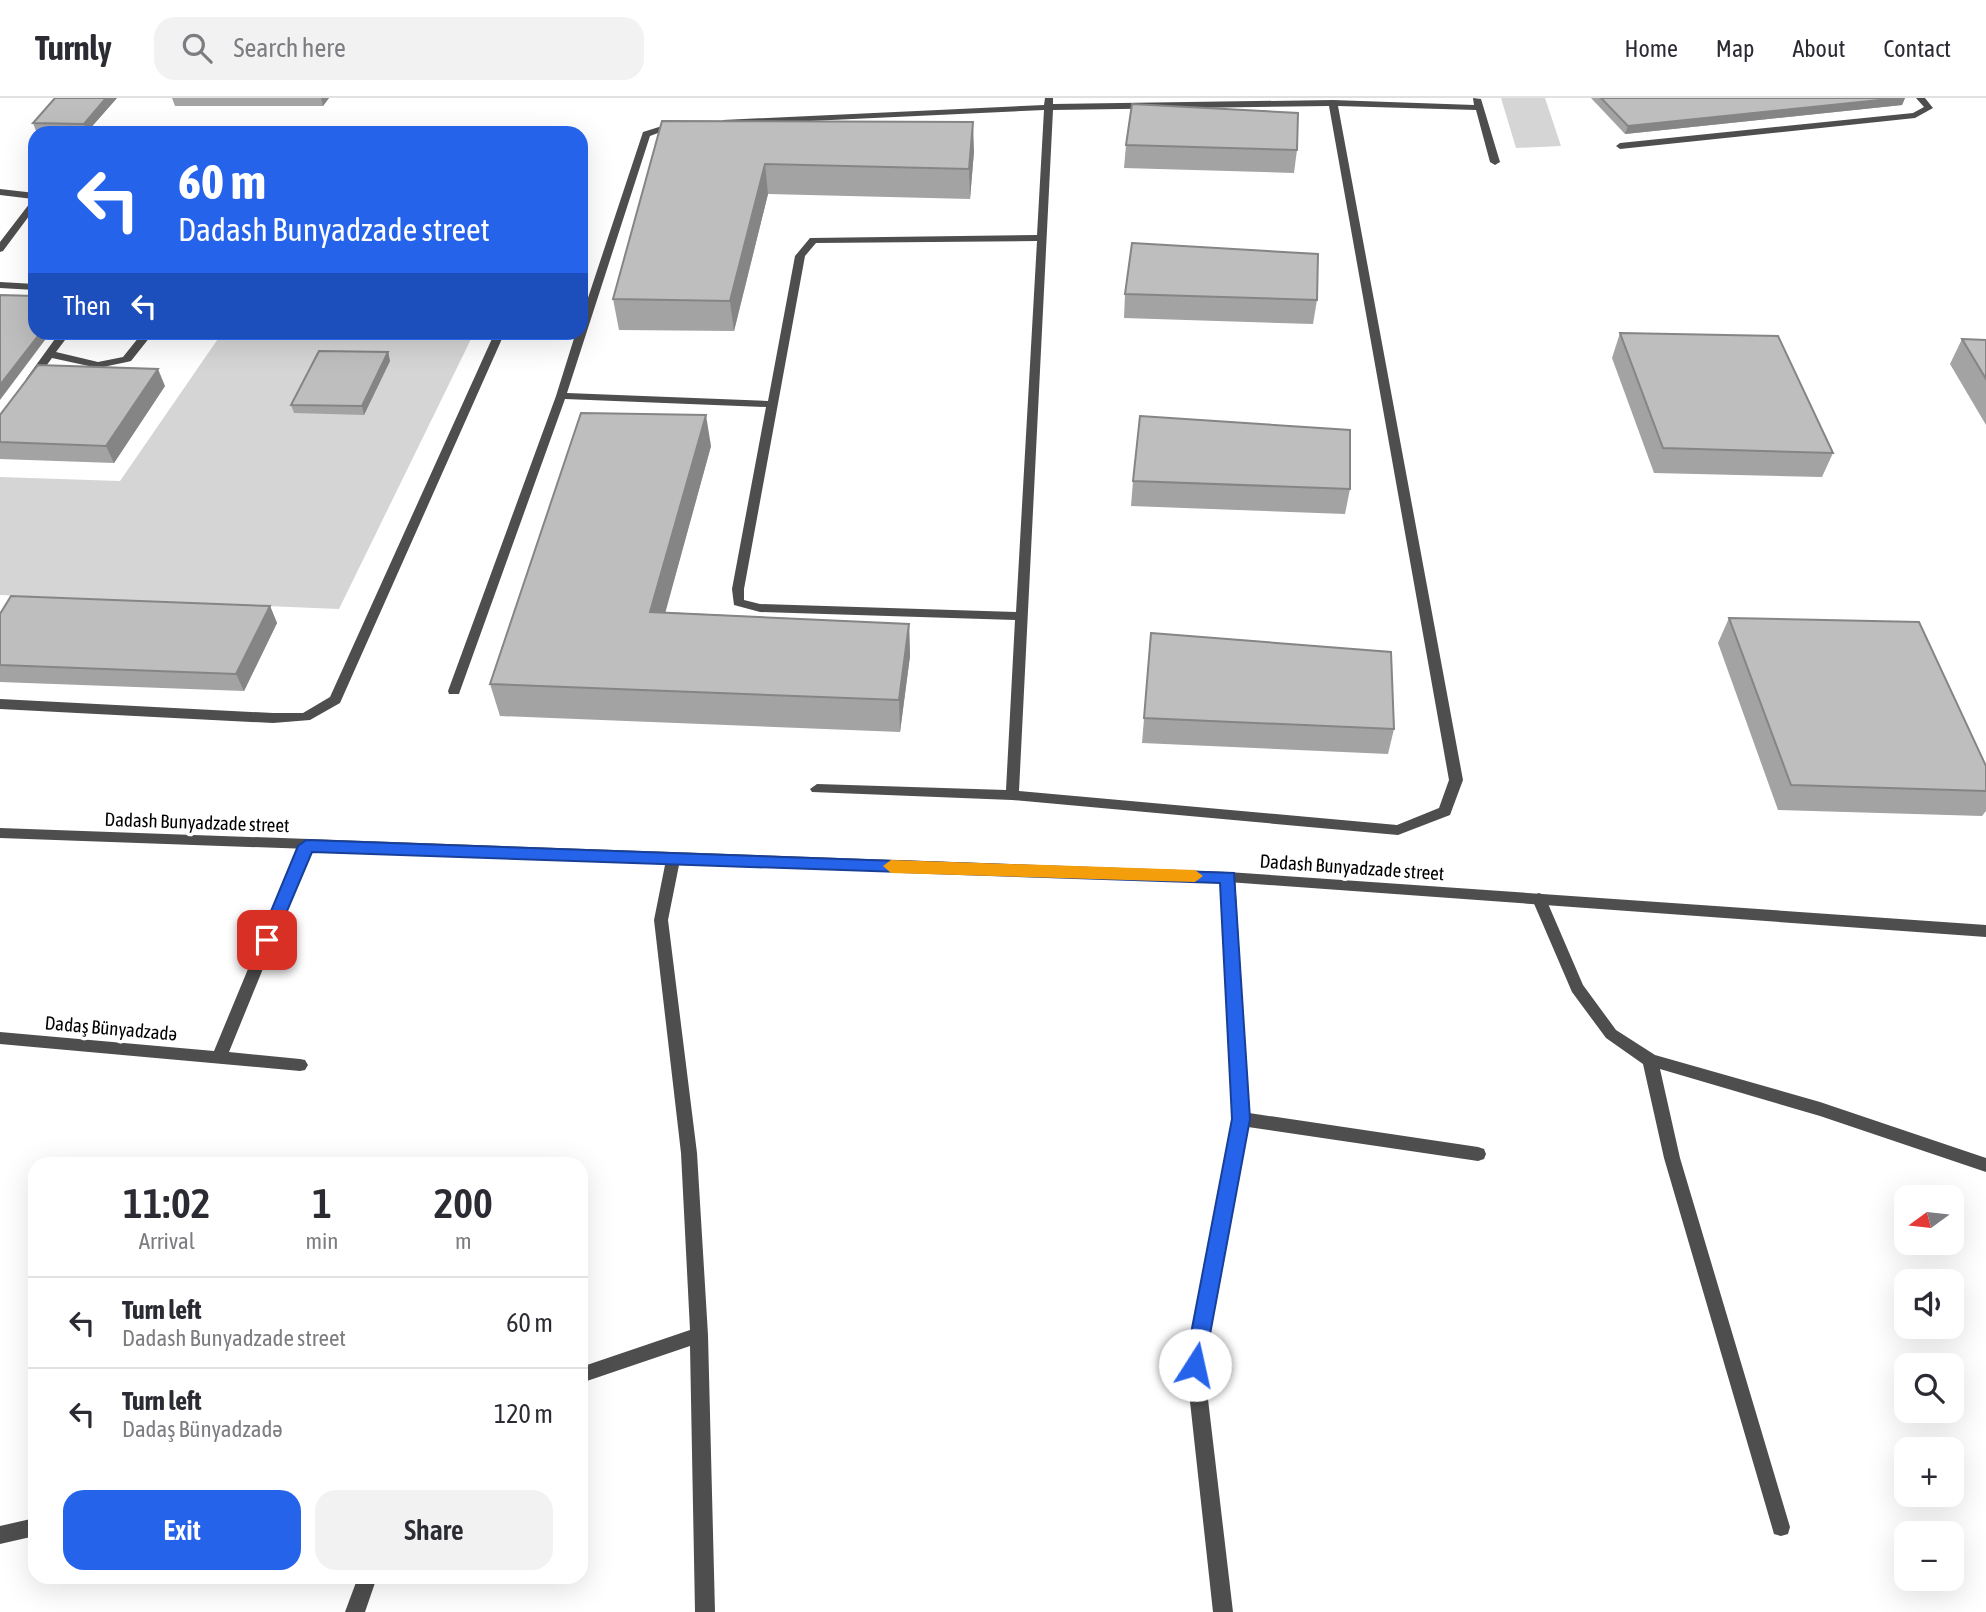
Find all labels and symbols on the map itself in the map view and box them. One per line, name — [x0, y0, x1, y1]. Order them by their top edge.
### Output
street label: Dadash Bunyadzade street — [104, 808, 290, 836]
street label: Dadash Bunyadzade street — [1259, 850, 1445, 884]
pin — [237, 910, 297, 970]
street label: Dadaş Bünyadzadə — [44, 1011, 178, 1045]
north arrow — [1894, 1185, 1964, 1255]
position arrow — [1158, 1328, 1232, 1402]

